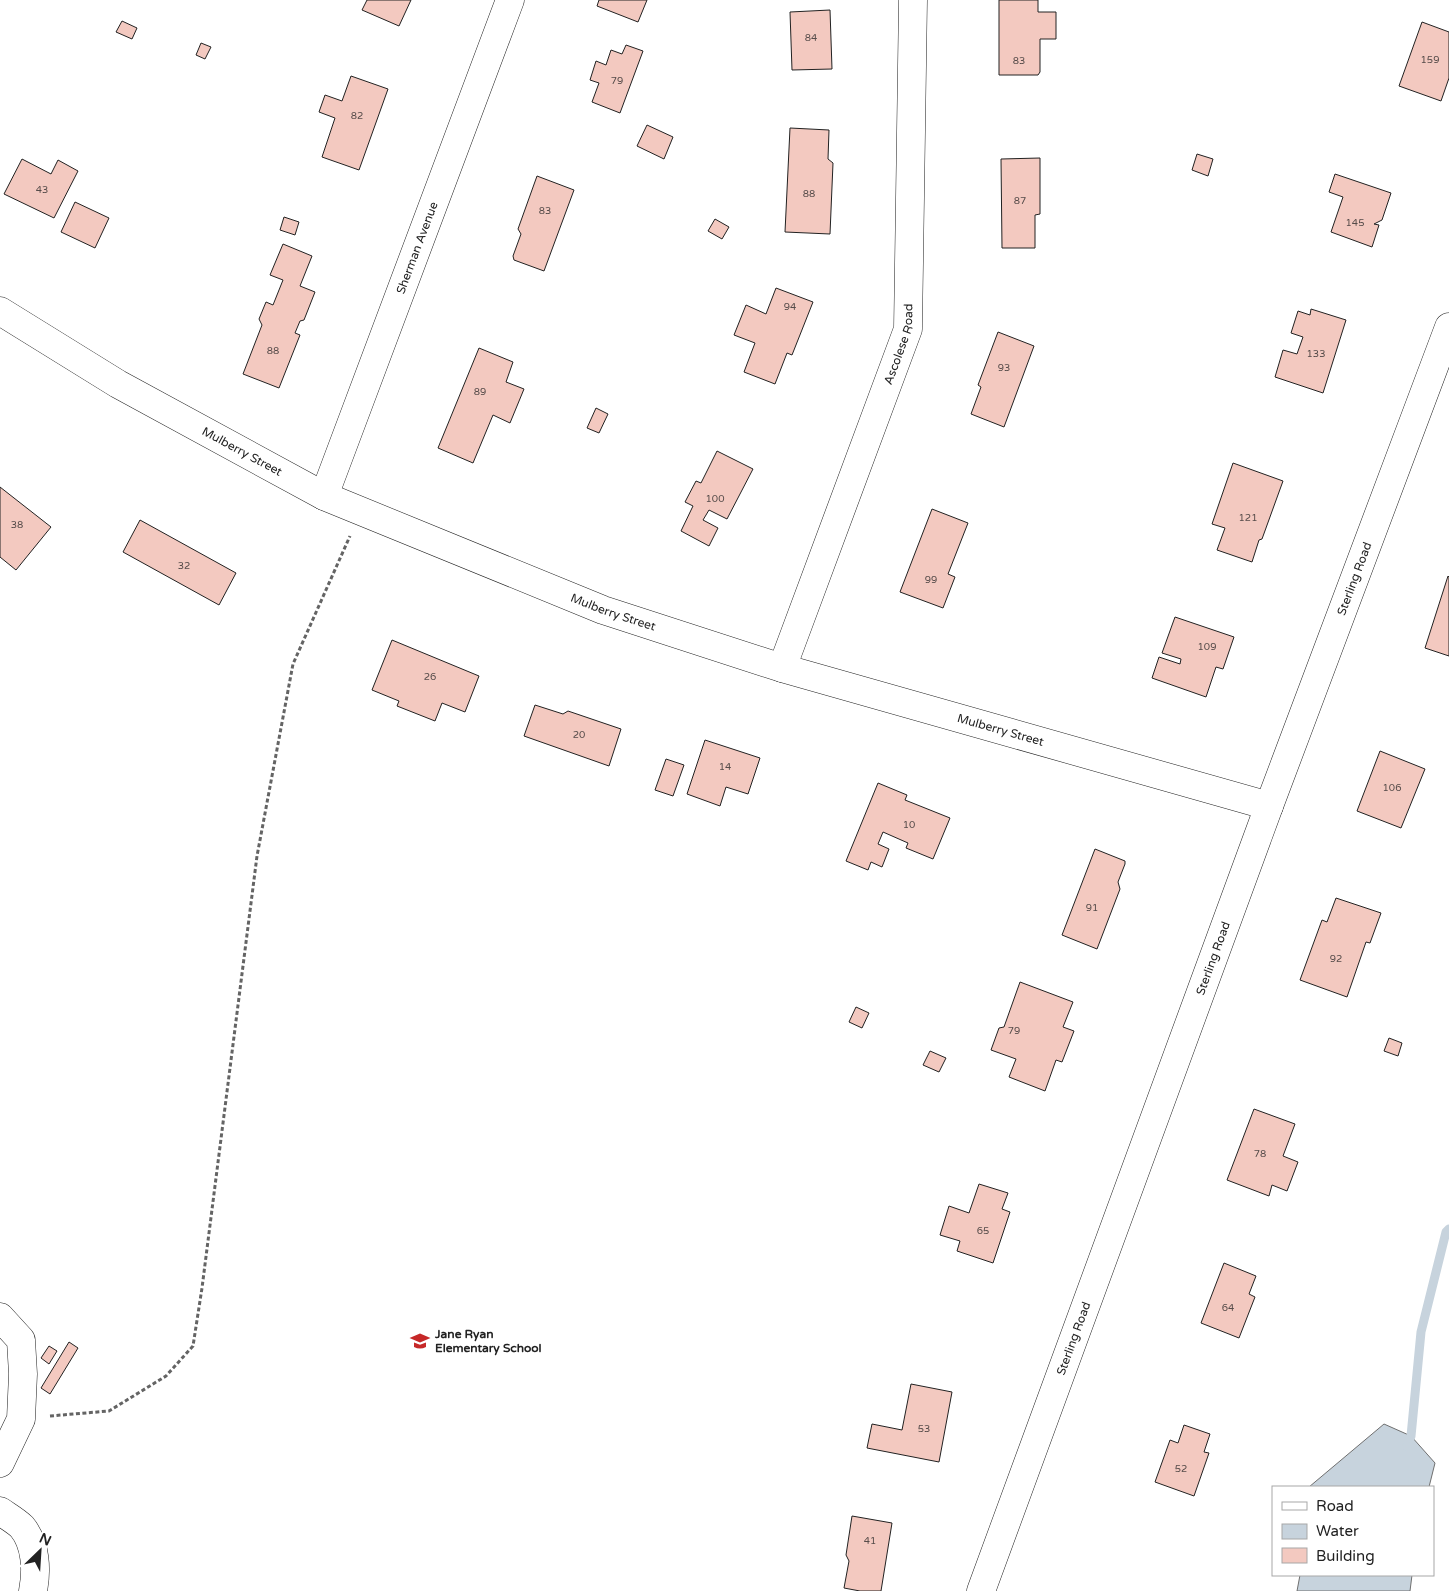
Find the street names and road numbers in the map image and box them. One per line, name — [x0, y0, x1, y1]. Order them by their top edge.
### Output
street label: Sherman Avenue — [393, 200, 441, 296]
street label: Ascolese Road — [881, 304, 916, 386]
street label: Mulberry Street — [200, 424, 285, 479]
street label: Sterling Road — [1334, 540, 1375, 617]
street label: Mulberry Street — [569, 591, 658, 634]
street label: Mulberry Street — [956, 711, 1046, 749]
street label: Sterling Road — [1193, 920, 1233, 997]
street label: Sterling Road — [1054, 1300, 1094, 1377]

